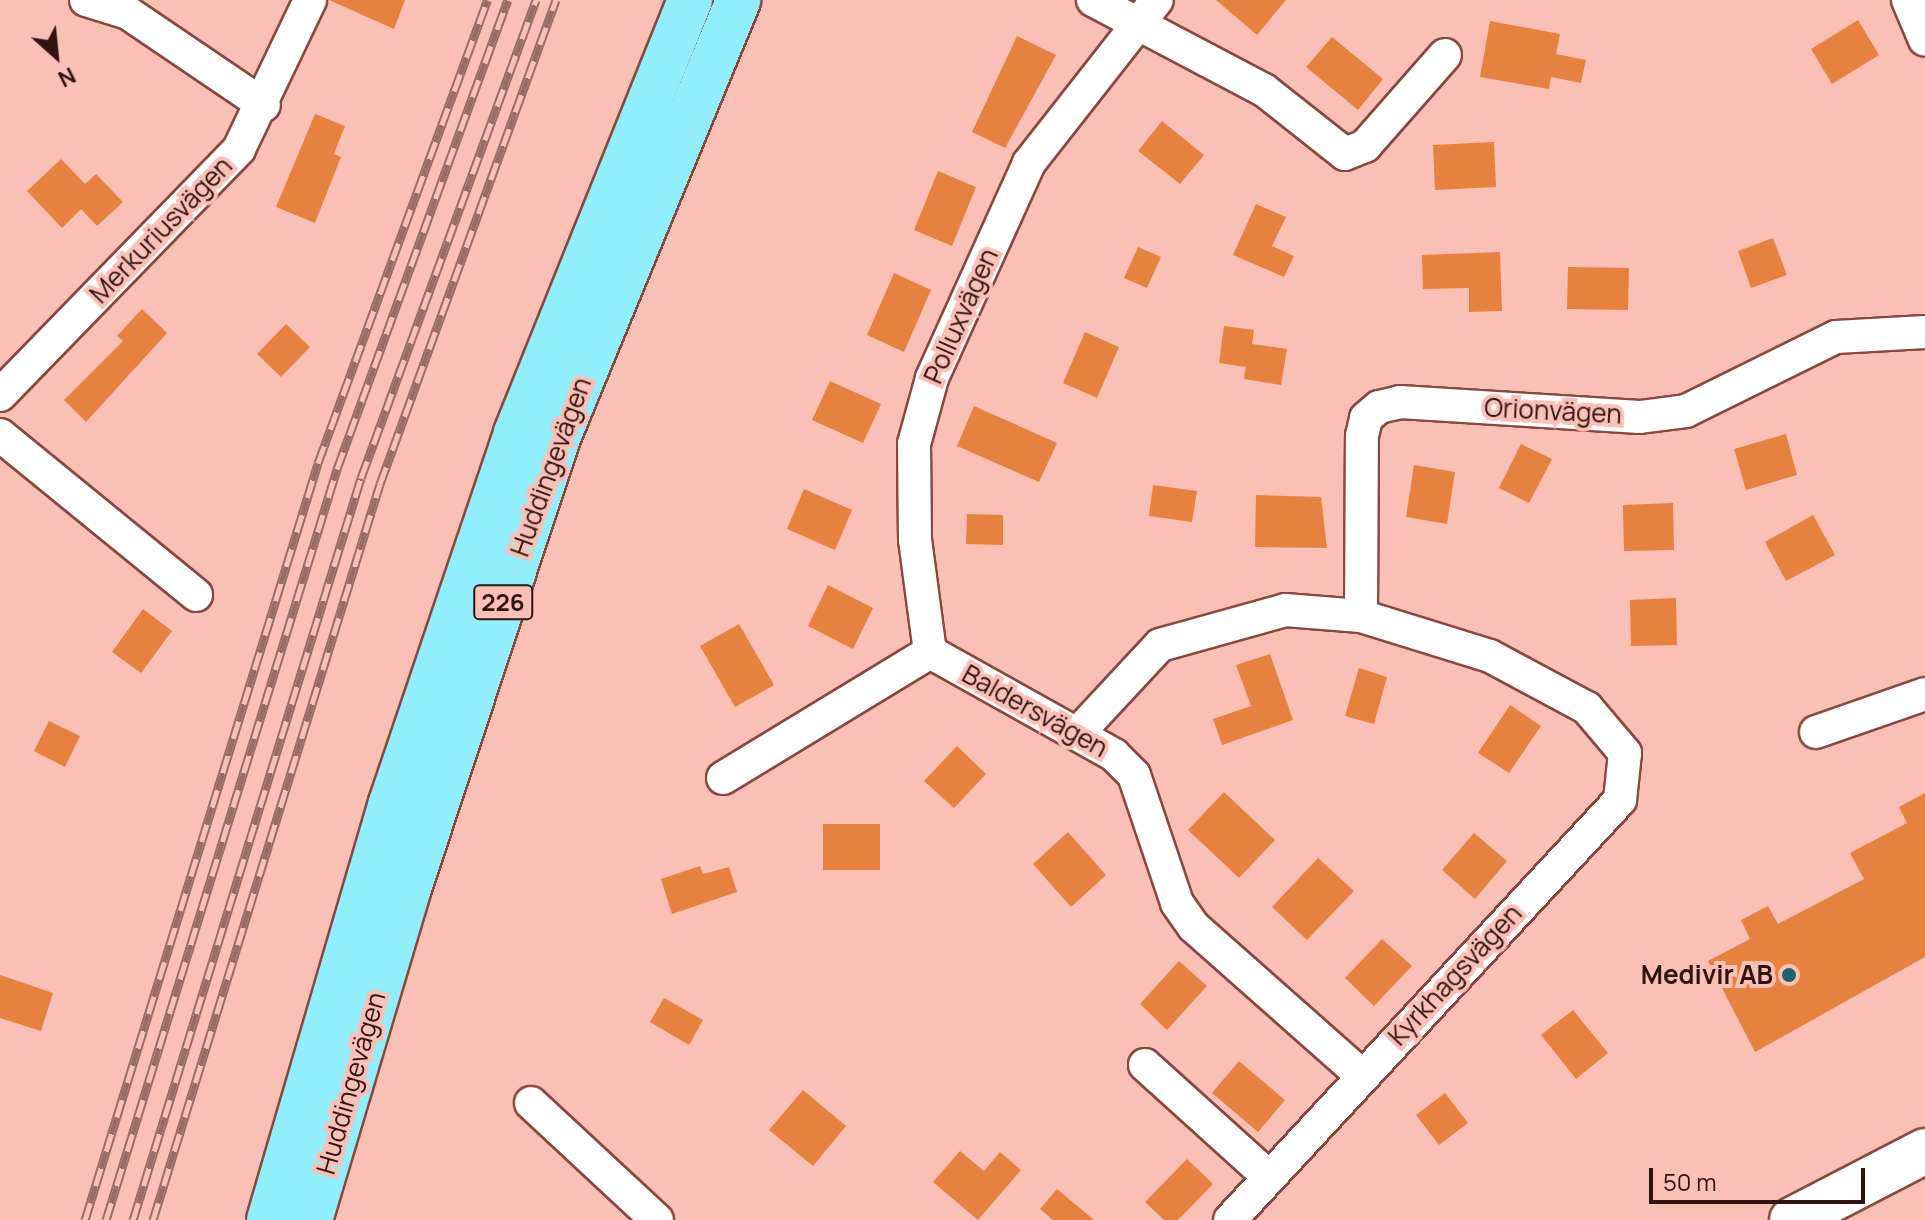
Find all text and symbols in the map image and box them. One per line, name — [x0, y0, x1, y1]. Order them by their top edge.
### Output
north arrow — [16, 16, 96, 96]
text: N — [53, 60, 81, 94]
street label: Merkuriusvägen — [83, 150, 239, 310]
street label: Polluxvägen — [917, 244, 1005, 388]
street label: Huddingevägen — [504, 373, 598, 561]
street label: Orionvägen — [1483, 392, 1623, 430]
road number: 226 — [473, 582, 533, 622]
street label: Baldersvägen — [957, 658, 1113, 764]
street label: Kyrkhagsvägen — [1382, 898, 1528, 1052]
place label: Medivir AB — [1641, 959, 1773, 991]
marker: Medivir AB — [1780, 966, 1798, 984]
street label: Huddingevägen — [310, 988, 392, 1178]
scale bar — [1653, 1152, 1869, 1202]
text: 50 m — [1663, 1165, 1717, 1198]

